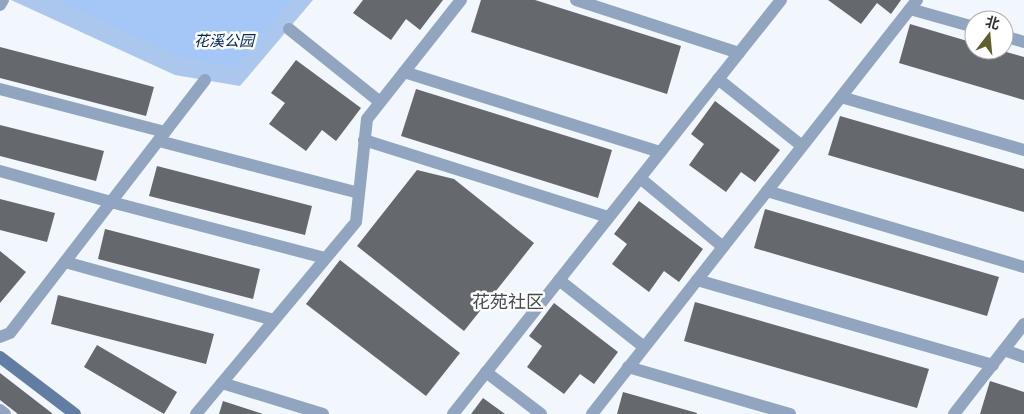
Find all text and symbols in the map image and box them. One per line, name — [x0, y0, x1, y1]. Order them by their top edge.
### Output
north arrow — [964, 10, 1014, 60]
text: 北 — [983, 10, 1002, 33]
park label: 花溪公园 — [194, 28, 256, 51]
district label: 花苑社区 — [472, 287, 544, 314]

